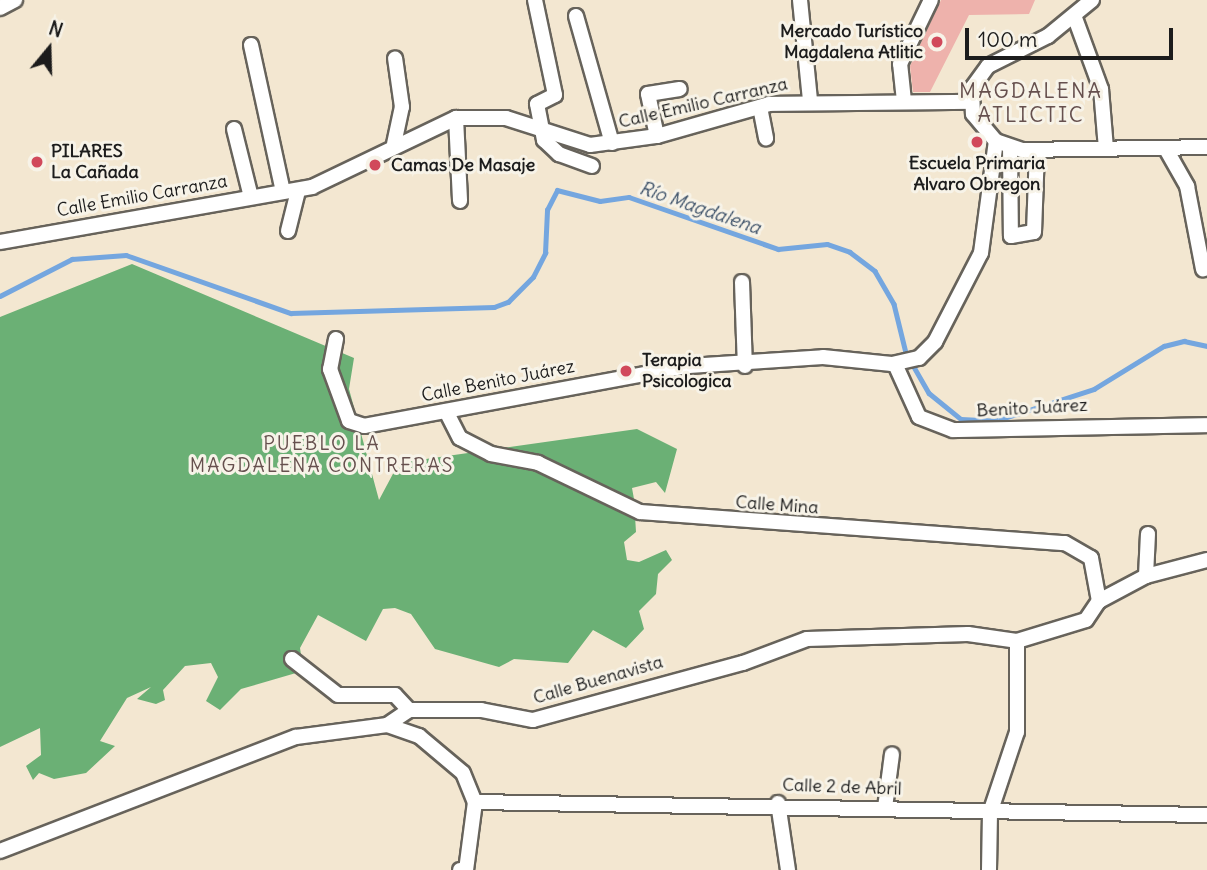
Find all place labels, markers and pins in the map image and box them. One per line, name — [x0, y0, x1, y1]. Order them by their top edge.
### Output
place label: Mercado Turístico Magdalena Atlitic — [780, 21, 923, 64]
marker: Mercado Turístico Magdalena Atlitic — [929, 34, 945, 50]
marker: Escuela Primaria Alvaro Obregon — [969, 134, 985, 150]
place label: PILARES La Cañada — [51, 141, 139, 184]
place label: Escuela Primaria Alvaro Obregon — [909, 153, 1045, 196]
marker: PILARES La Cañada — [29, 154, 45, 170]
place label: Camas De Masaje — [391, 154, 535, 176]
marker: Camas De Masaje — [365, 155, 385, 175]
place label: Terapia Psicologica — [642, 350, 731, 392]
marker: Terapia Psicologica — [616, 361, 636, 381]

